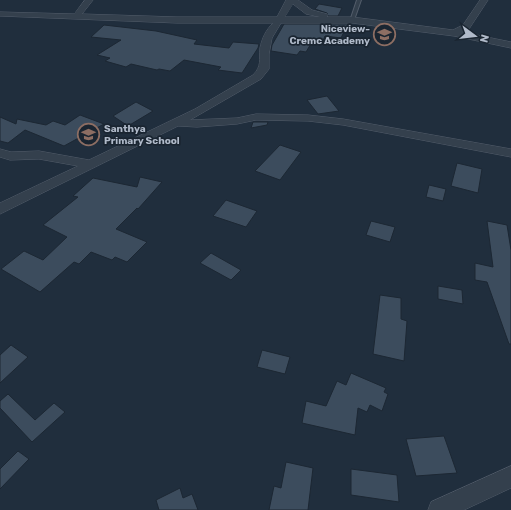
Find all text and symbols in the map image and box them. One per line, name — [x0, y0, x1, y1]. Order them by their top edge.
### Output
north arrow — [455, 16, 495, 56]
school or university icon: Niceview- Cremc Academy — [372, 22, 398, 48]
place label: Niceview- Cremc Academy — [290, 23, 370, 47]
text: N — [477, 33, 491, 44]
school or university icon: Santhya Primary School — [76, 122, 102, 148]
place label: Santhya Primary School — [104, 123, 180, 147]

